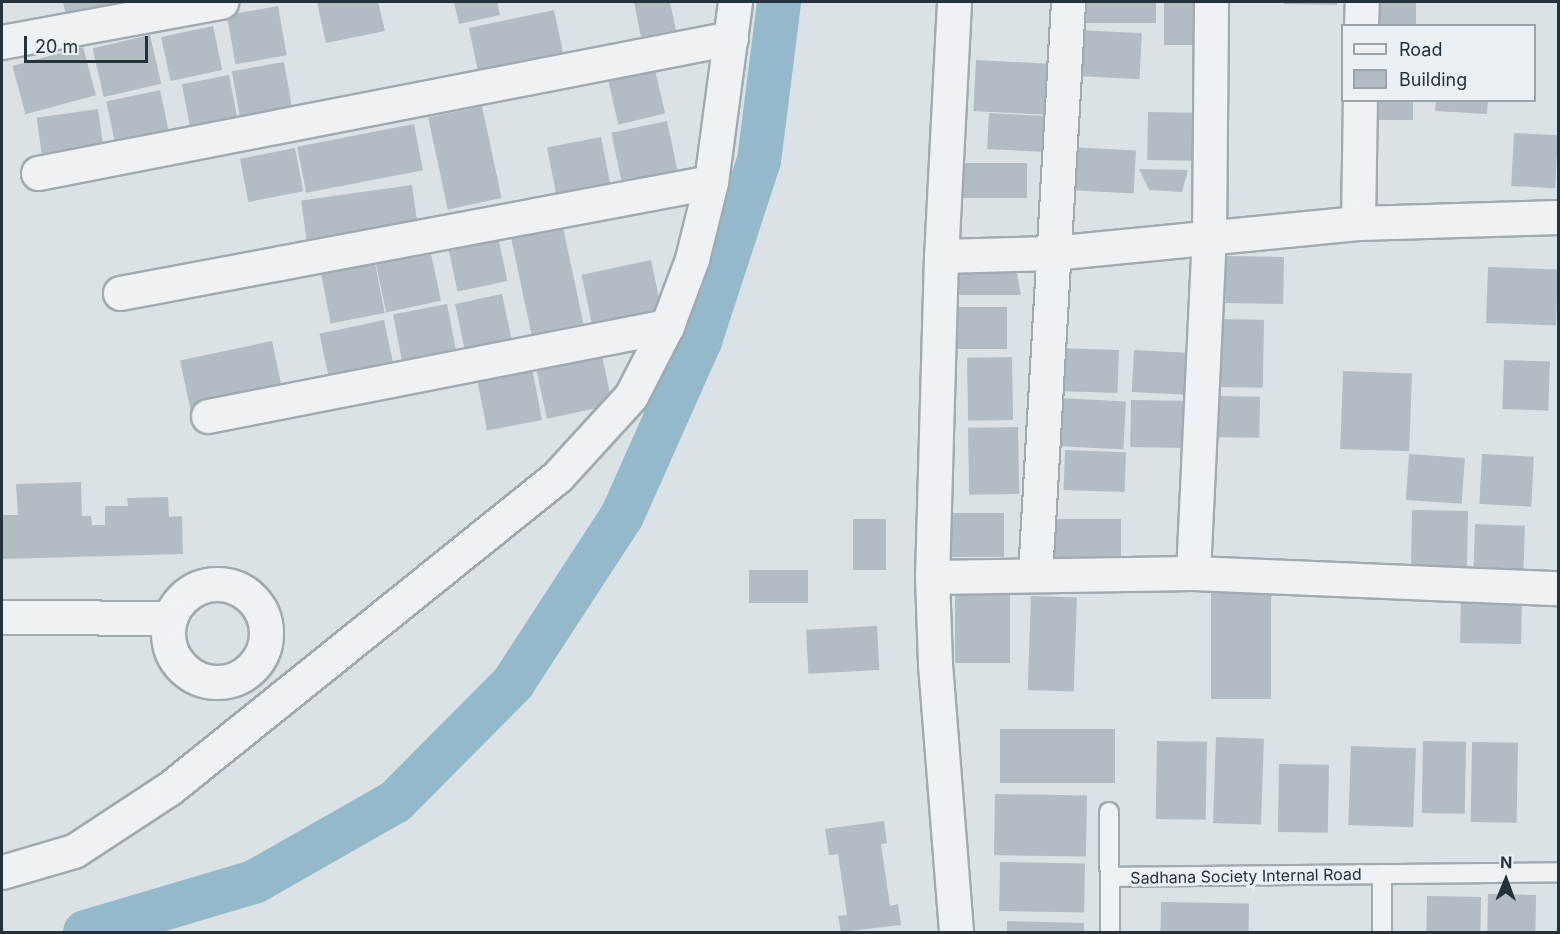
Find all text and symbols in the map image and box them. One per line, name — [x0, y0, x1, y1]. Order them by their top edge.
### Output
scale bar — [27, 24, 152, 62]
legend — [1341, 24, 1536, 102]
text: 20 m — [35, 36, 78, 57]
text: Road — [1399, 39, 1442, 60]
text: Building — [1399, 69, 1467, 90]
north arrow — [1476, 850, 1536, 910]
text: N — [1500, 852, 1513, 872]
street label: Sadhana Society Internal Road — [1130, 864, 1362, 888]

